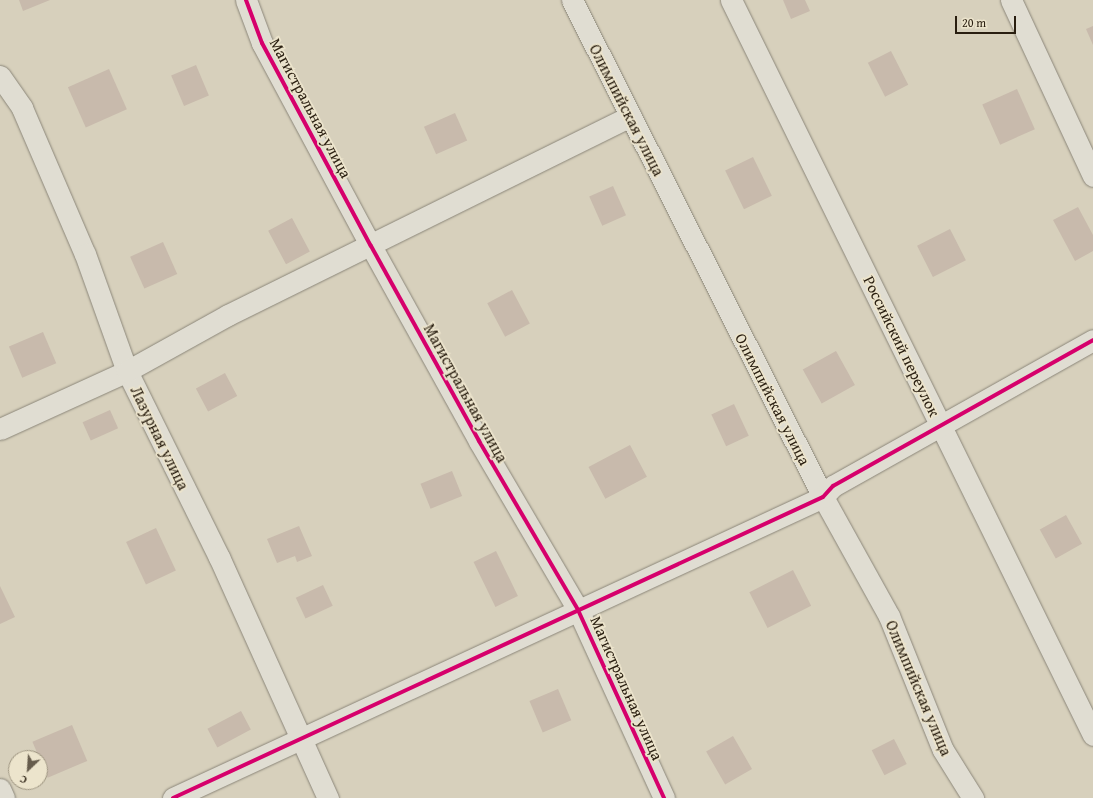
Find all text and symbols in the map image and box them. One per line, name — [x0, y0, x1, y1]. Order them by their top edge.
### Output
scale bar — [957, 8, 1018, 34]
text: 20 m — [962, 14, 986, 31]
street label: Магистральная улица — [266, 35, 356, 181]
street label: Олимпийская улица — [585, 41, 669, 179]
street label: Российский переулок — [860, 273, 944, 419]
street label: Магистральная улица — [420, 320, 512, 466]
street label: Олимпийская улица — [731, 330, 815, 468]
street label: Лазурная улица — [127, 383, 193, 493]
street label: Магистральная улица — [587, 613, 667, 763]
street label: Олимпийская улица — [882, 617, 956, 759]
north arrow — [8, 750, 48, 790]
text: С — [17, 771, 30, 789]

